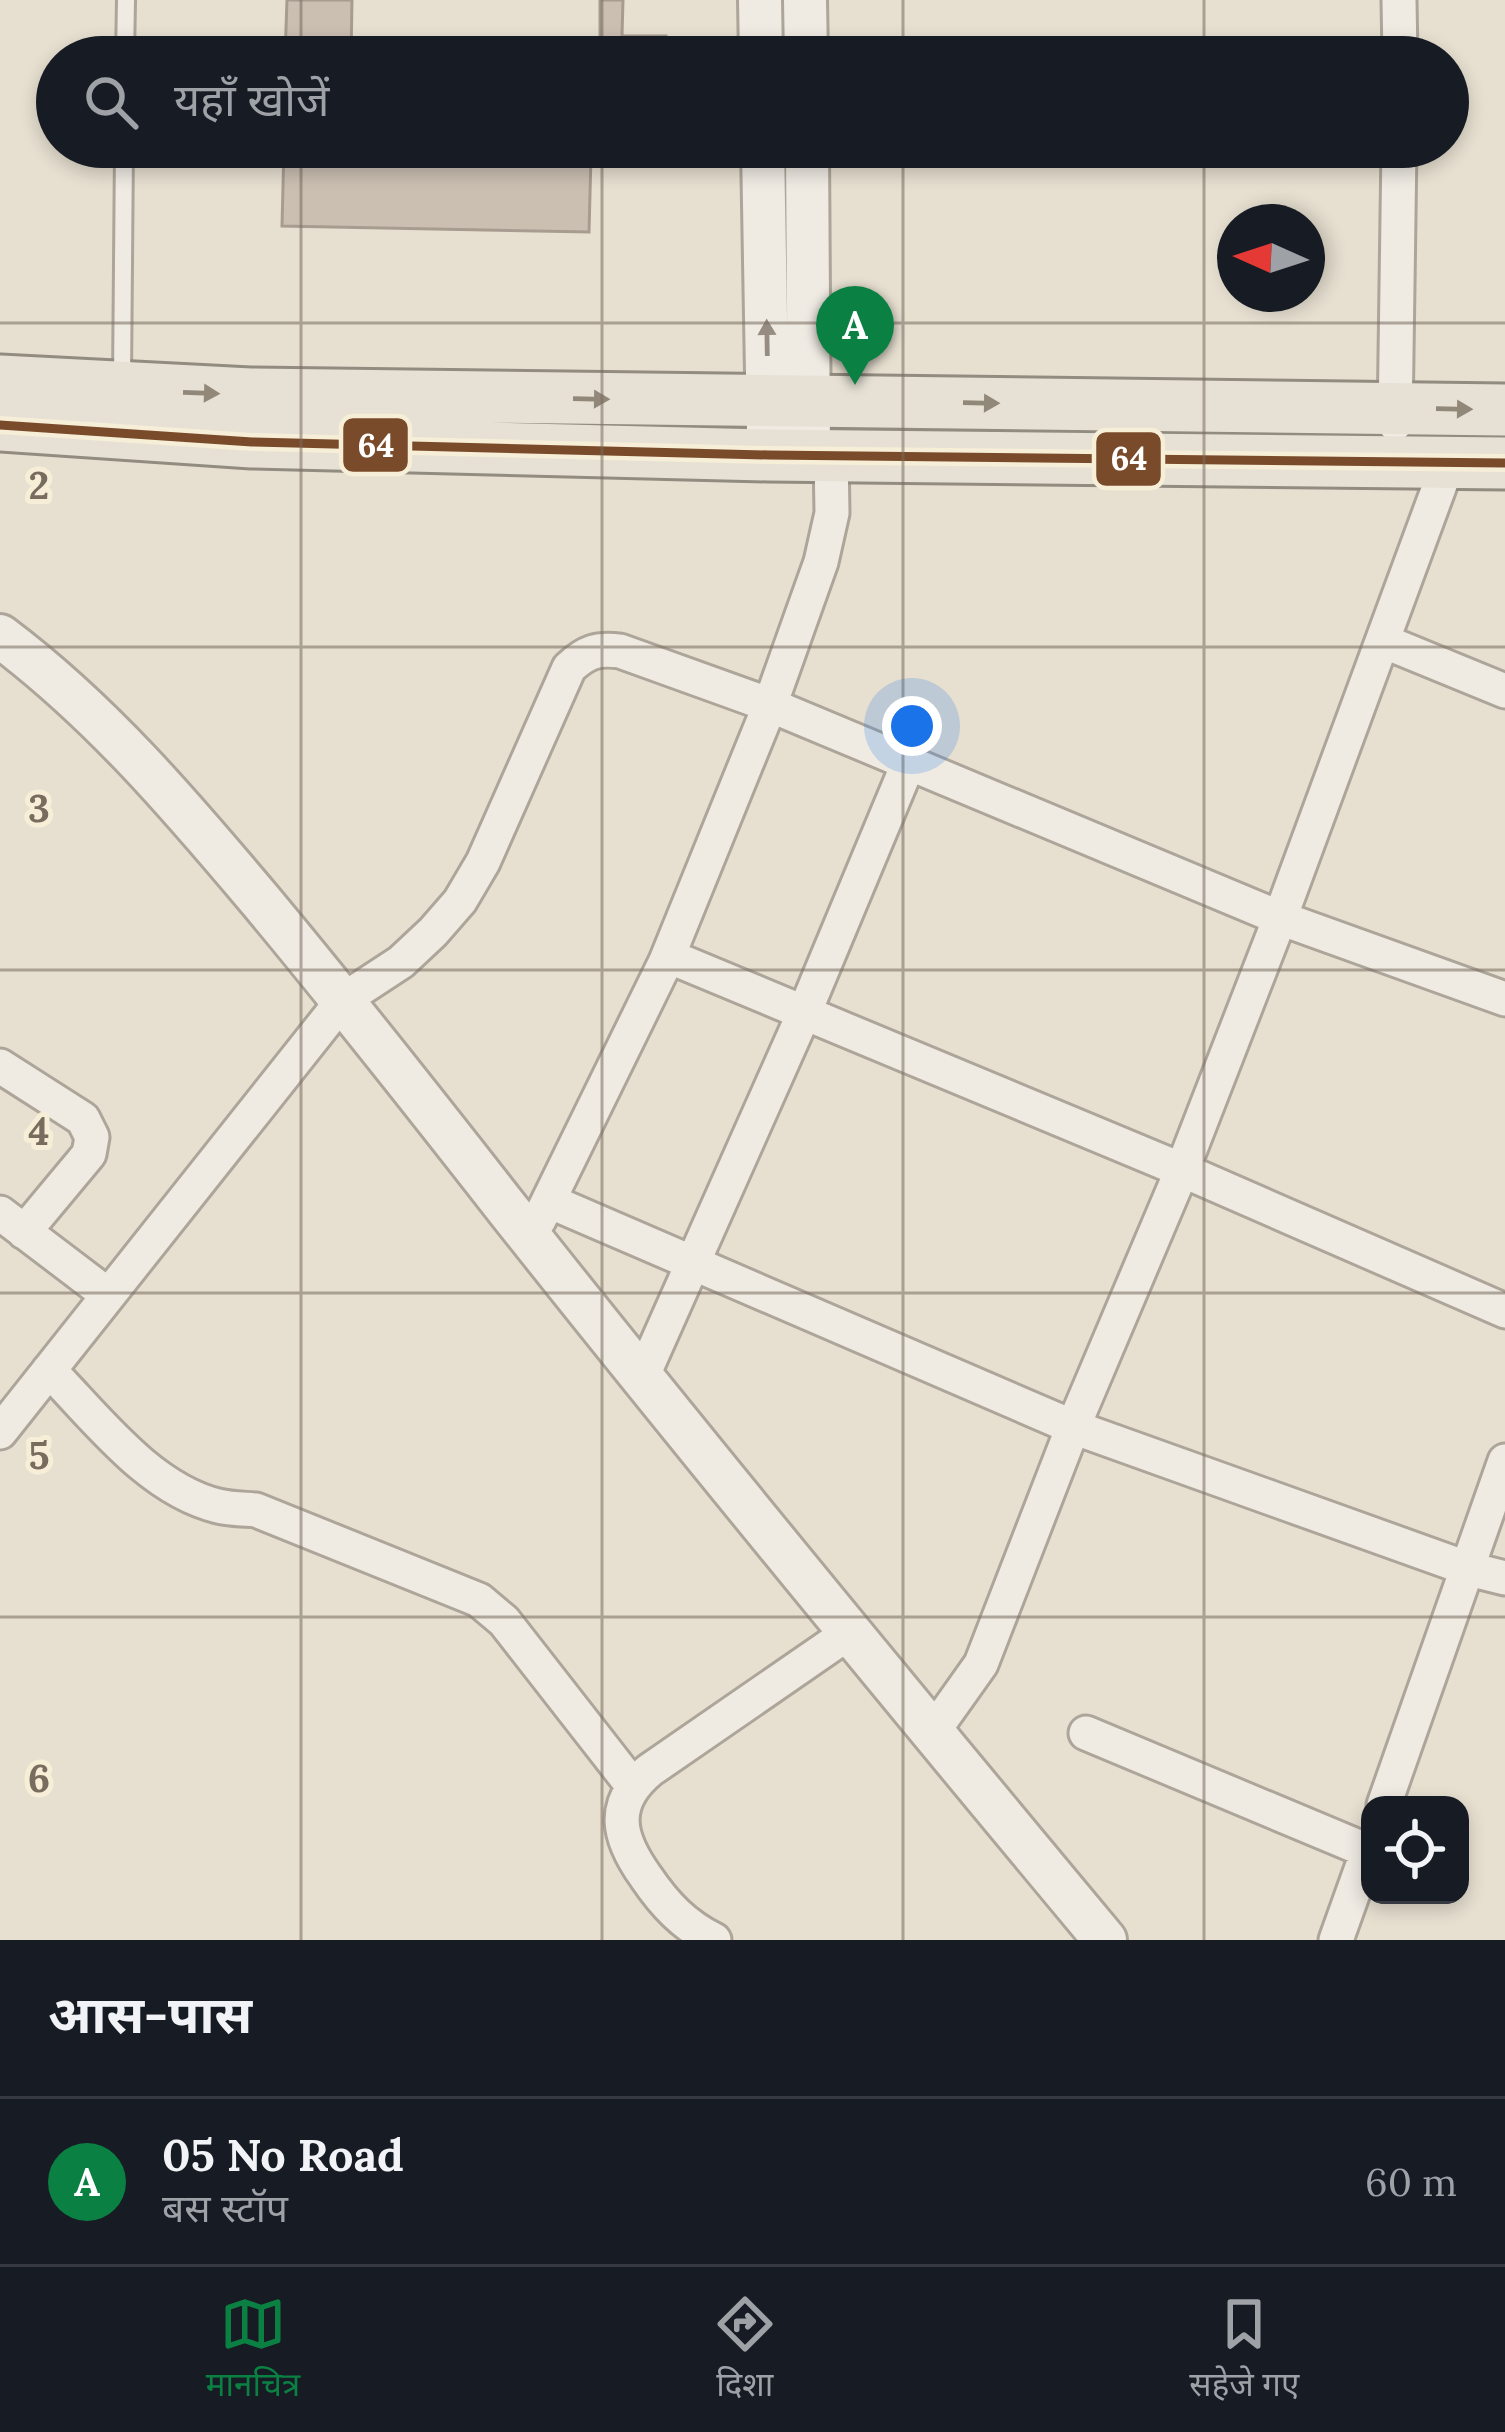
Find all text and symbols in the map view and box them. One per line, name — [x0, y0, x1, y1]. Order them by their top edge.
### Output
search box — [36, 36, 1469, 168]
icon: search — [78, 69, 144, 135]
text: यहाँ खोजें — [174, 71, 329, 128]
north arrow — [1217, 204, 1325, 312]
pin: A — [816, 286, 894, 385]
one-way arrow — [757, 318, 776, 356]
one-way arrow — [183, 383, 221, 402]
one-way arrow — [573, 390, 611, 409]
one-way arrow — [963, 393, 1001, 413]
one-way arrow — [1436, 400, 1474, 419]
line badge: 64 — [341, 416, 410, 474]
text: 64 — [357, 424, 395, 466]
line badge: 64 — [1094, 430, 1163, 488]
text: 64 — [1110, 437, 1148, 479]
text: 2 — [29, 460, 49, 510]
your location — [882, 696, 942, 756]
text: 3 — [28, 783, 50, 833]
text: 4 — [28, 1106, 50, 1156]
text: 5 — [28, 1430, 50, 1480]
text: 6 — [28, 1753, 50, 1803]
map controls — [1361, 1796, 1469, 1904]
button: locate — [1361, 1796, 1469, 1904]
text: आस-पास — [48, 1982, 252, 2047]
text: 05 No Road — [162, 2126, 404, 2183]
text: A — [74, 2157, 100, 2207]
text: 60 m — [1365, 2157, 1457, 2207]
text: बस स्टॉप — [162, 2183, 288, 2233]
tab: मानचित्र — [206, 2291, 300, 2409]
tab: दिशा — [712, 2291, 778, 2409]
tab: सहेजे गए — [1189, 2291, 1299, 2409]

